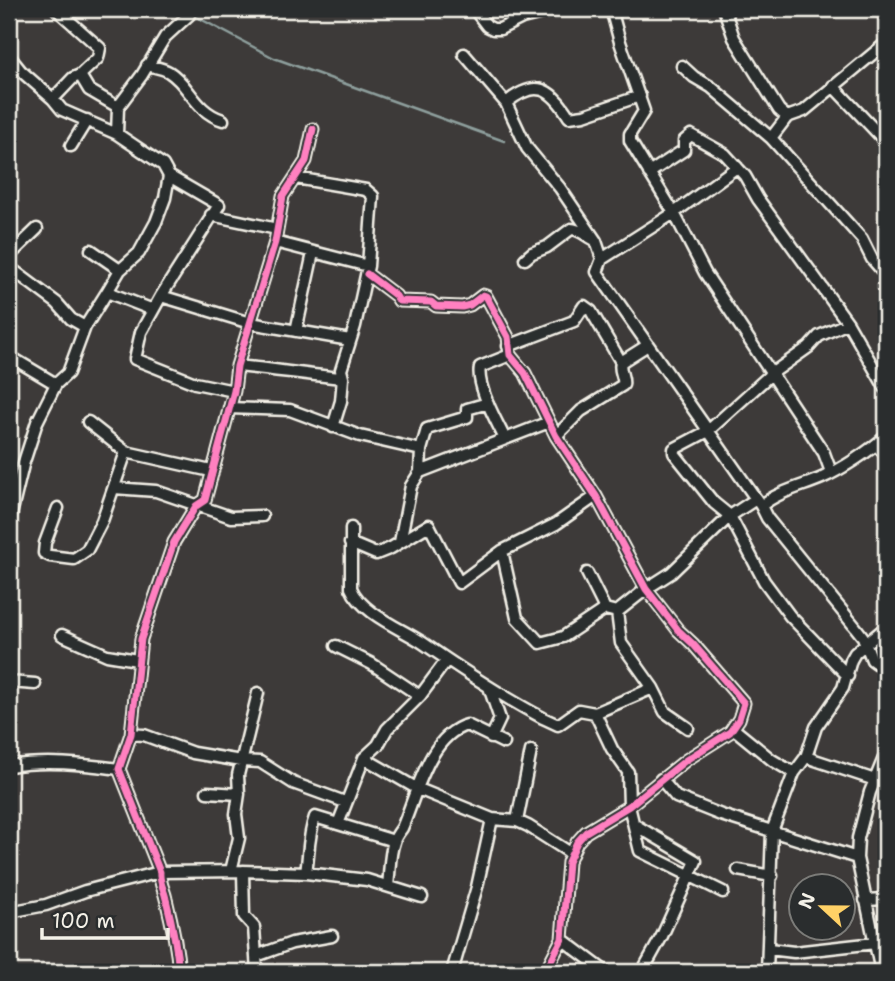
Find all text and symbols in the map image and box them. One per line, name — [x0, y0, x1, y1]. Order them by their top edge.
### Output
north arrow — [786, 872, 856, 942]
text: N — [792, 889, 821, 912]
scale bar — [42, 897, 168, 941]
text: 100 m — [52, 907, 115, 935]

